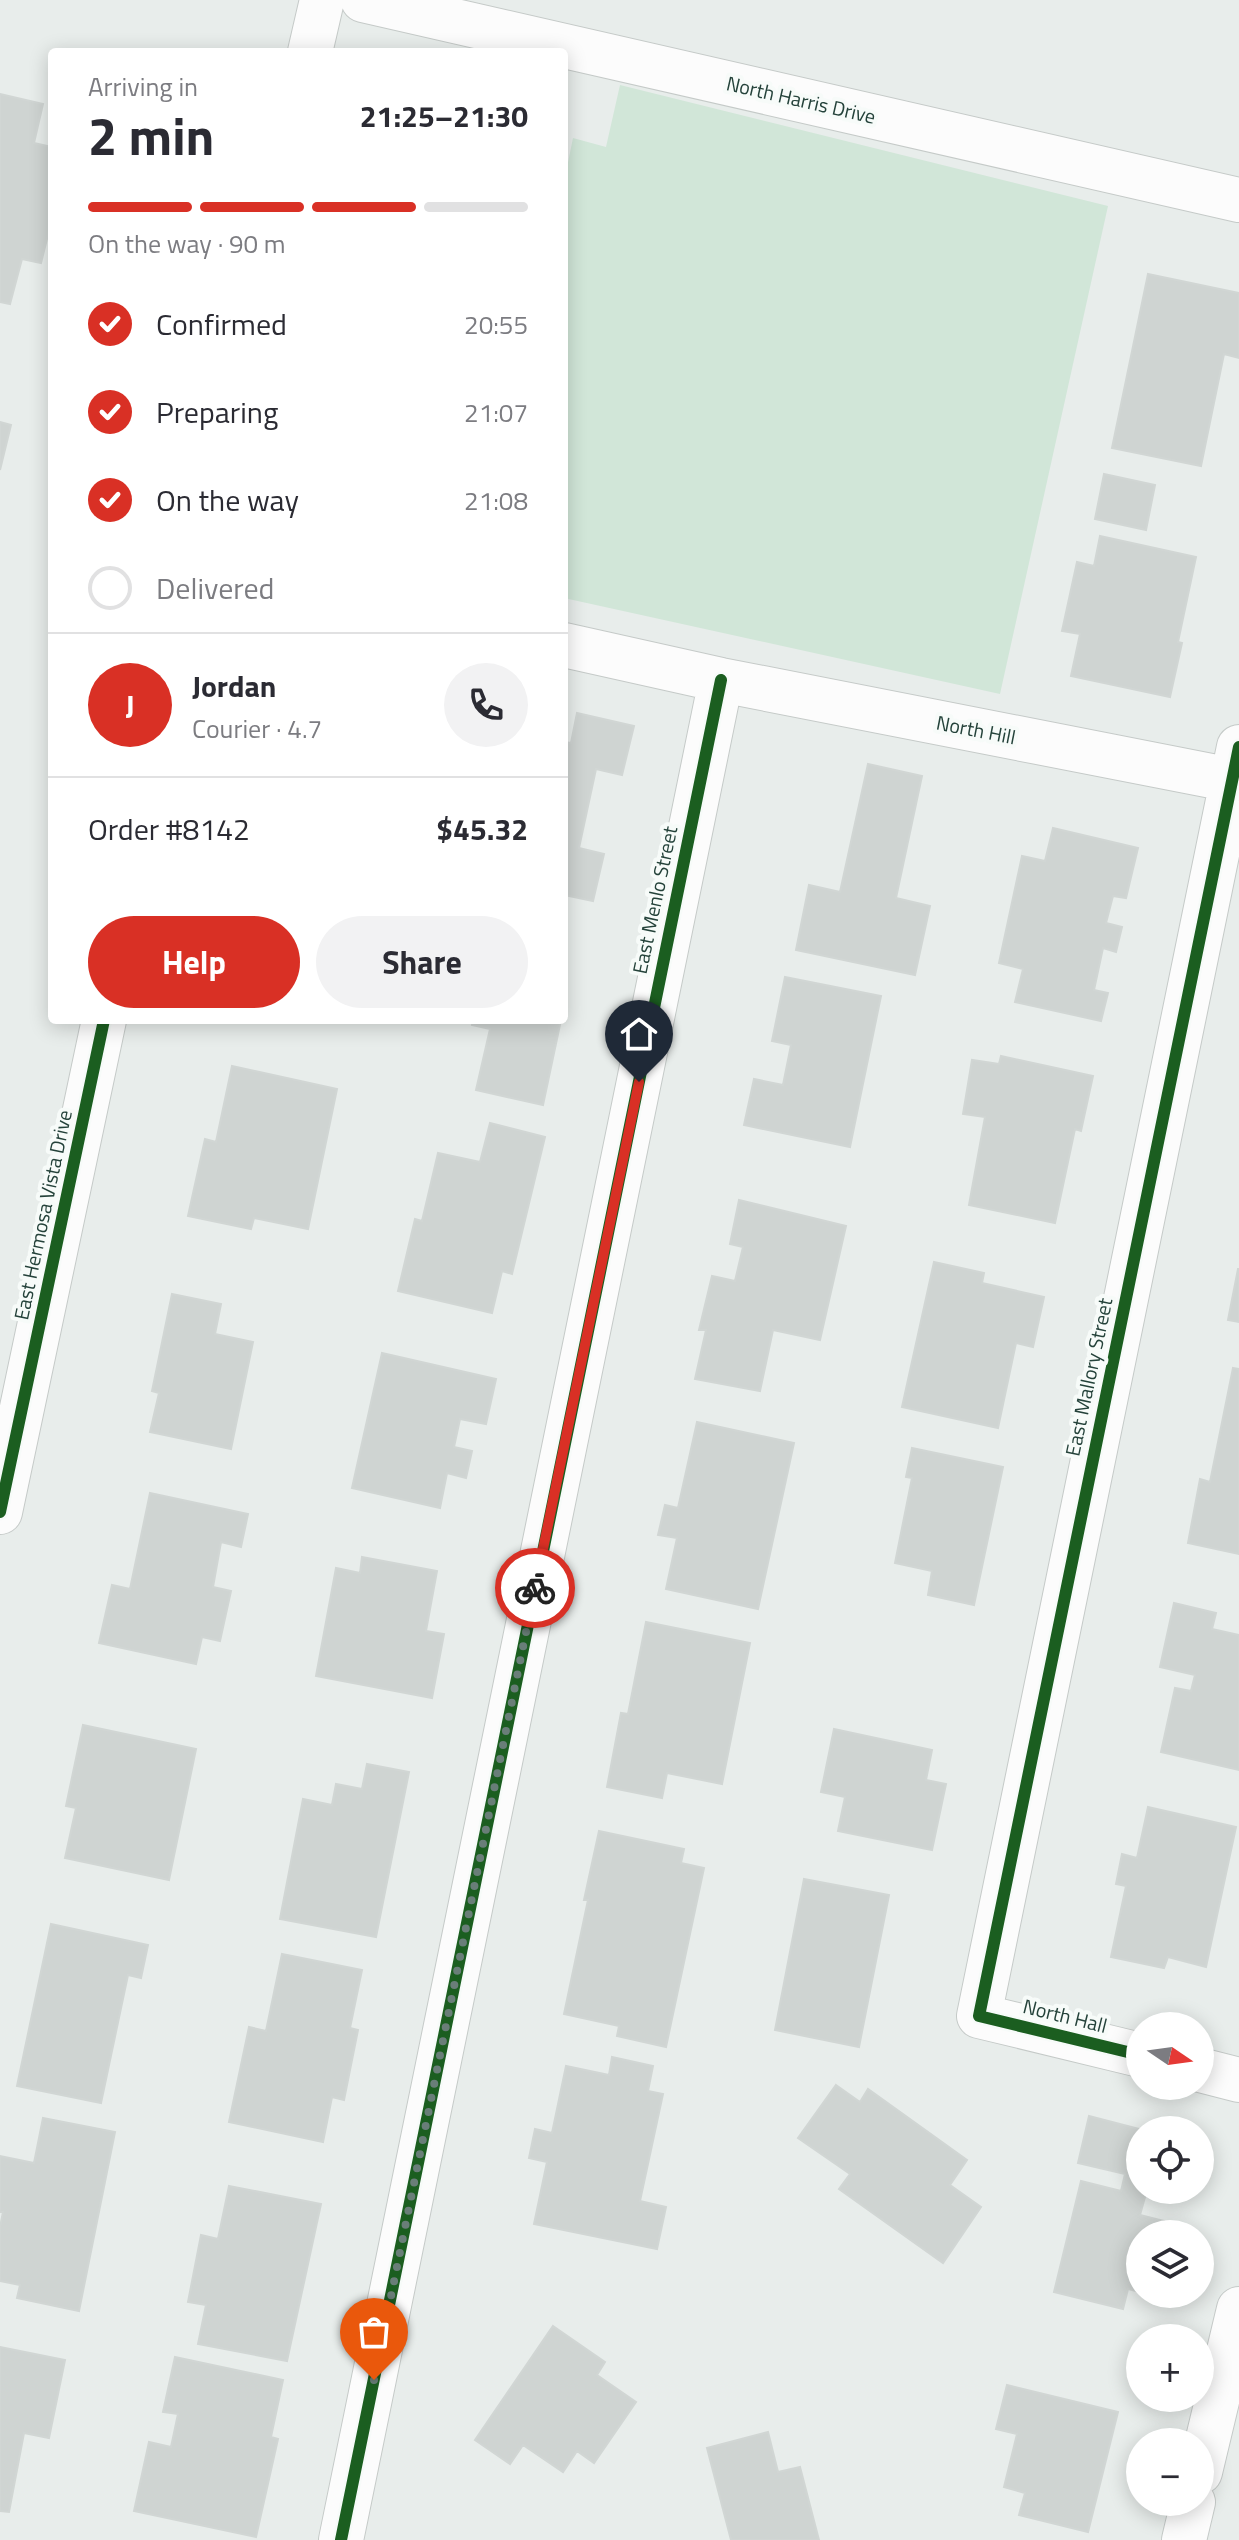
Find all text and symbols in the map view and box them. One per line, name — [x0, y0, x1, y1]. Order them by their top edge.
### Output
text: Arriving in — [88, 67, 198, 106]
street label: North Harris Drive — [723, 67, 879, 132]
text: 21:25–21:30 — [360, 93, 528, 139]
text: 2 min — [88, 96, 214, 175]
text: On the way · 90 m — [88, 224, 286, 263]
text: Confirmed — [156, 301, 287, 347]
icon: check — [88, 302, 132, 346]
text: 20:55 — [464, 305, 528, 344]
text: Preparing — [156, 389, 278, 435]
icon: check — [88, 390, 132, 434]
text: 21:07 — [464, 393, 528, 432]
text: On the way — [156, 477, 299, 523]
icon: check — [88, 478, 132, 522]
text: 21:08 — [464, 481, 528, 520]
text: Delivered — [156, 565, 274, 611]
text: Jordan — [192, 663, 276, 709]
button: phone — [444, 663, 528, 747]
text: J — [125, 682, 135, 728]
street label: North Hill — [934, 707, 1018, 752]
text: Courier · 4.7 — [192, 709, 322, 748]
text: Order #8142 — [88, 806, 250, 852]
text: $45.32 — [436, 806, 528, 852]
street label: East Menlo Street — [624, 823, 685, 977]
button: Help — [88, 916, 300, 1008]
button: Share — [316, 916, 528, 1008]
pin — [605, 1000, 673, 1082]
icon: home — [617, 1012, 661, 1056]
street label: East Hermosa Vista Drive — [5, 1107, 80, 1323]
street label: East Mallory Street — [1057, 1295, 1120, 1459]
courier — [495, 1548, 575, 1628]
icon: bike — [513, 1566, 557, 1610]
street label: North Hall — [1020, 1990, 1111, 2041]
north arrow — [1126, 2012, 1214, 2100]
map controls — [1126, 2012, 1214, 2516]
button: locate — [1126, 2116, 1214, 2204]
button: layers — [1126, 2220, 1214, 2308]
pin — [340, 2298, 408, 2380]
icon: bag — [352, 2310, 396, 2354]
button: + — [1126, 2324, 1214, 2412]
button: − — [1126, 2428, 1214, 2516]

